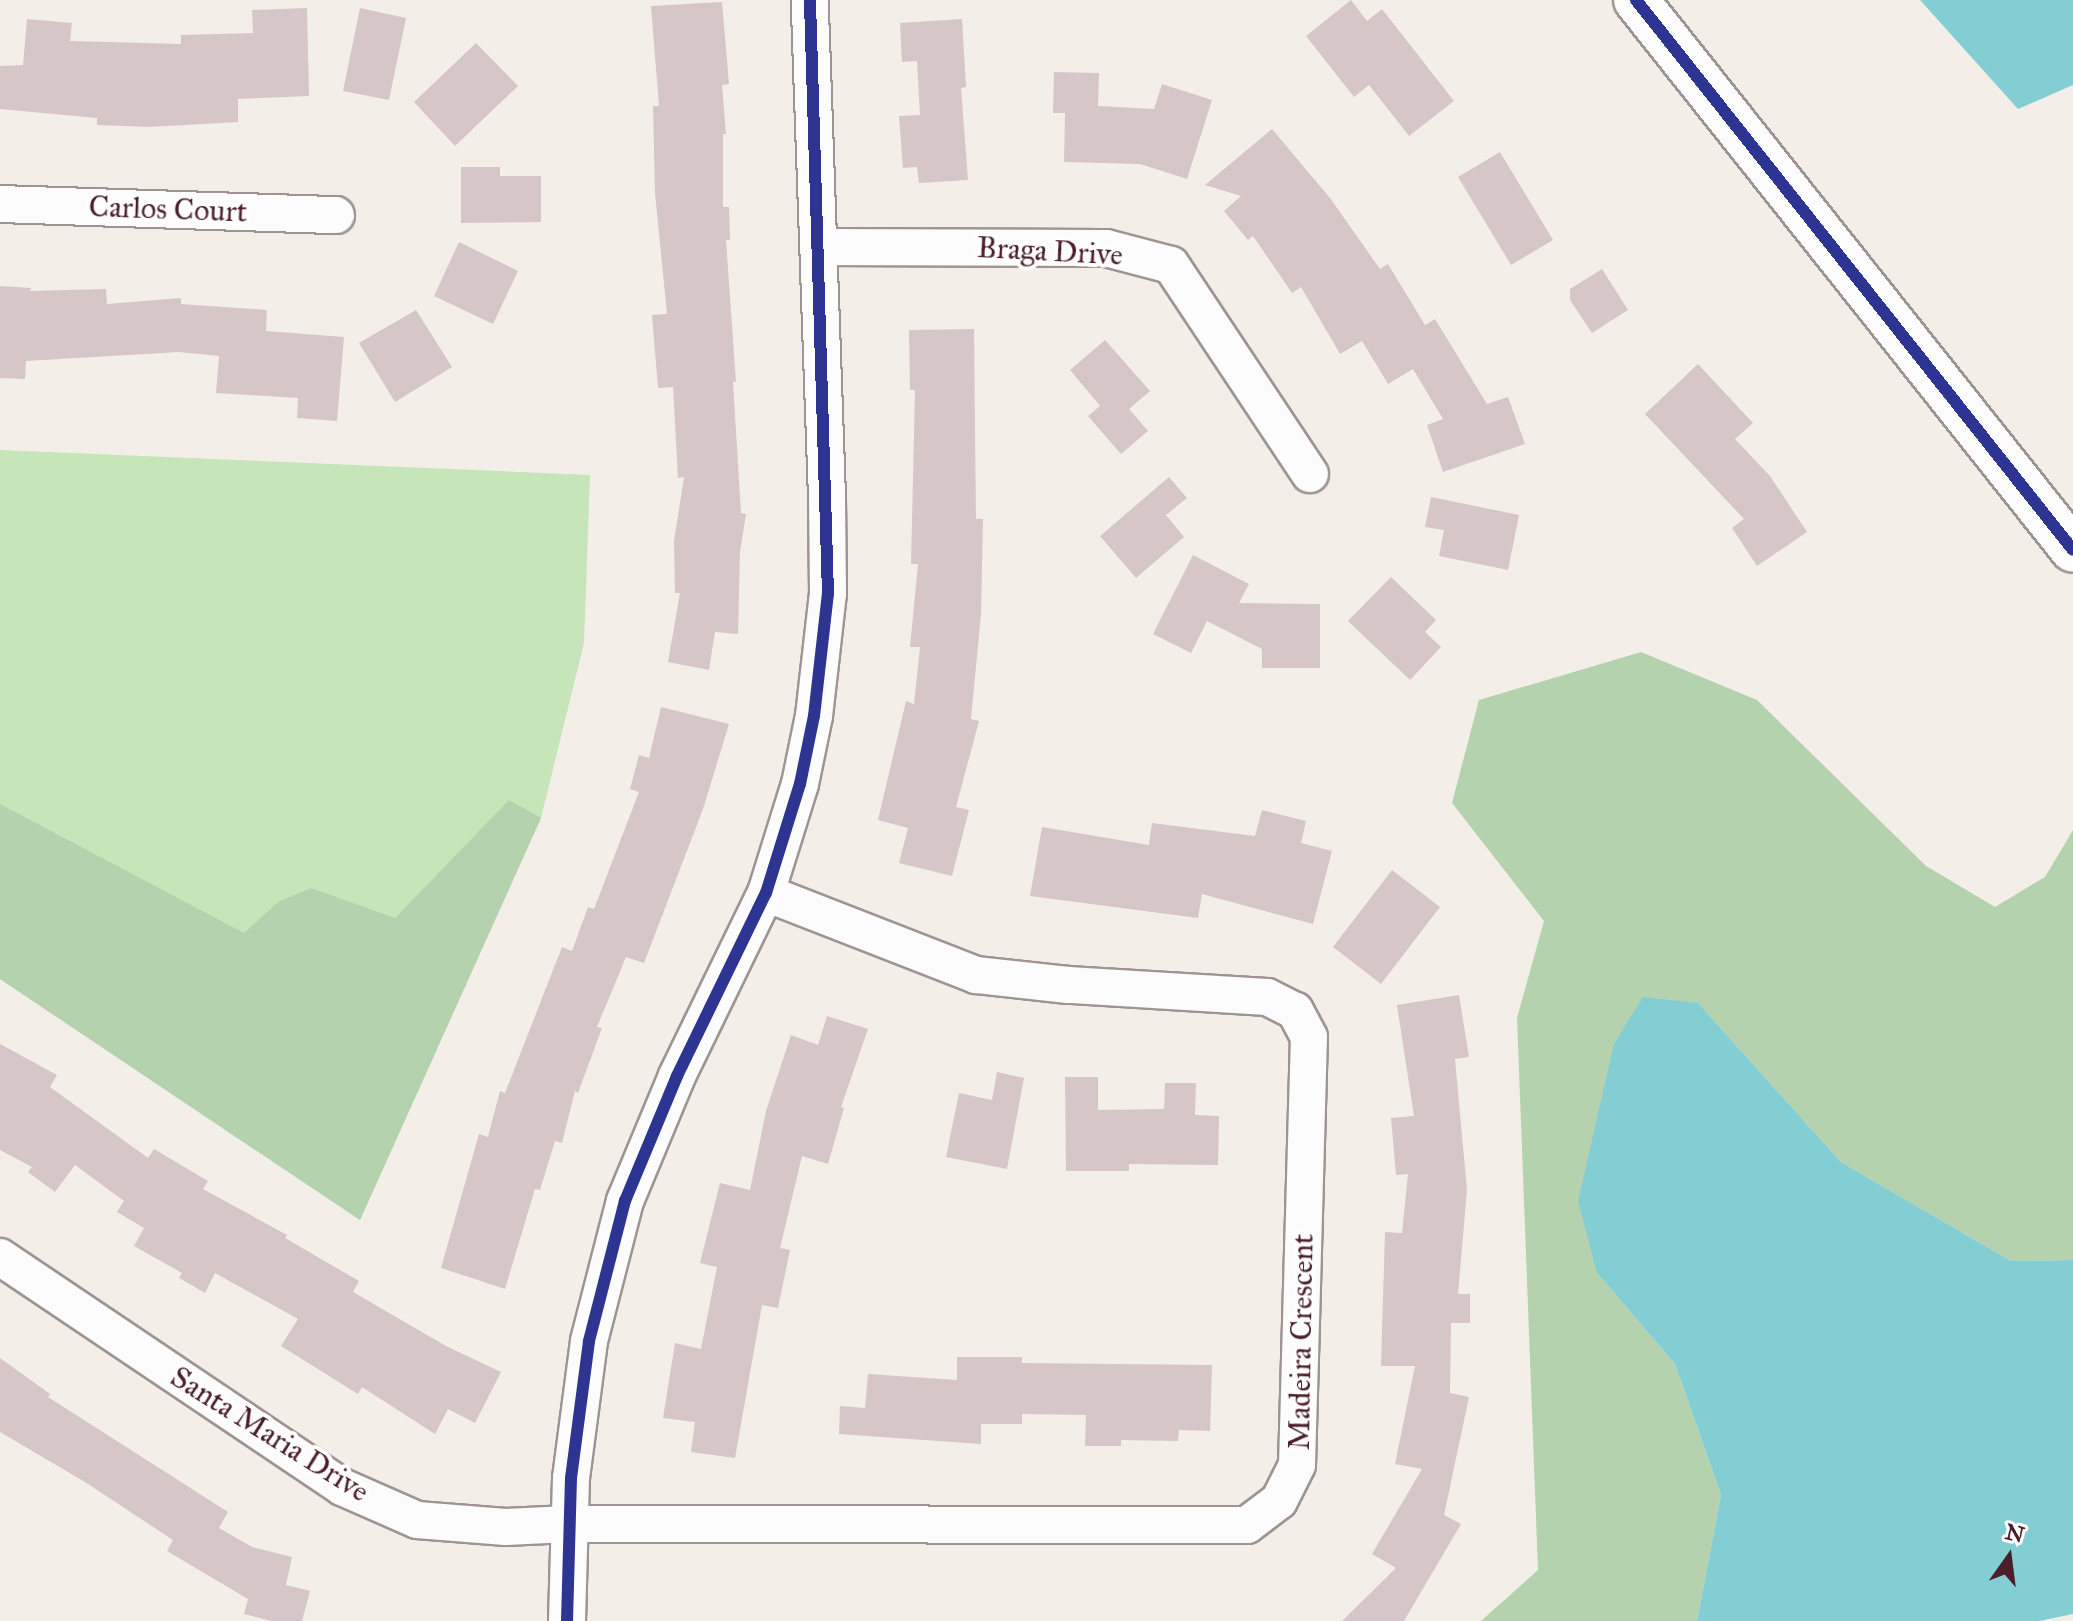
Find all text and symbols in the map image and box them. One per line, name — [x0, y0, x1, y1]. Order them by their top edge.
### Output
street label: Carlos Court — [88, 188, 248, 230]
street label: Braga Drive — [976, 229, 1124, 273]
street label: Madeira Crescent — [1281, 1233, 1321, 1451]
street label: Santa Maria Drive — [164, 1358, 376, 1510]
north arrow — [1969, 1517, 2049, 1597]
text: N — [2003, 1518, 2027, 1549]

